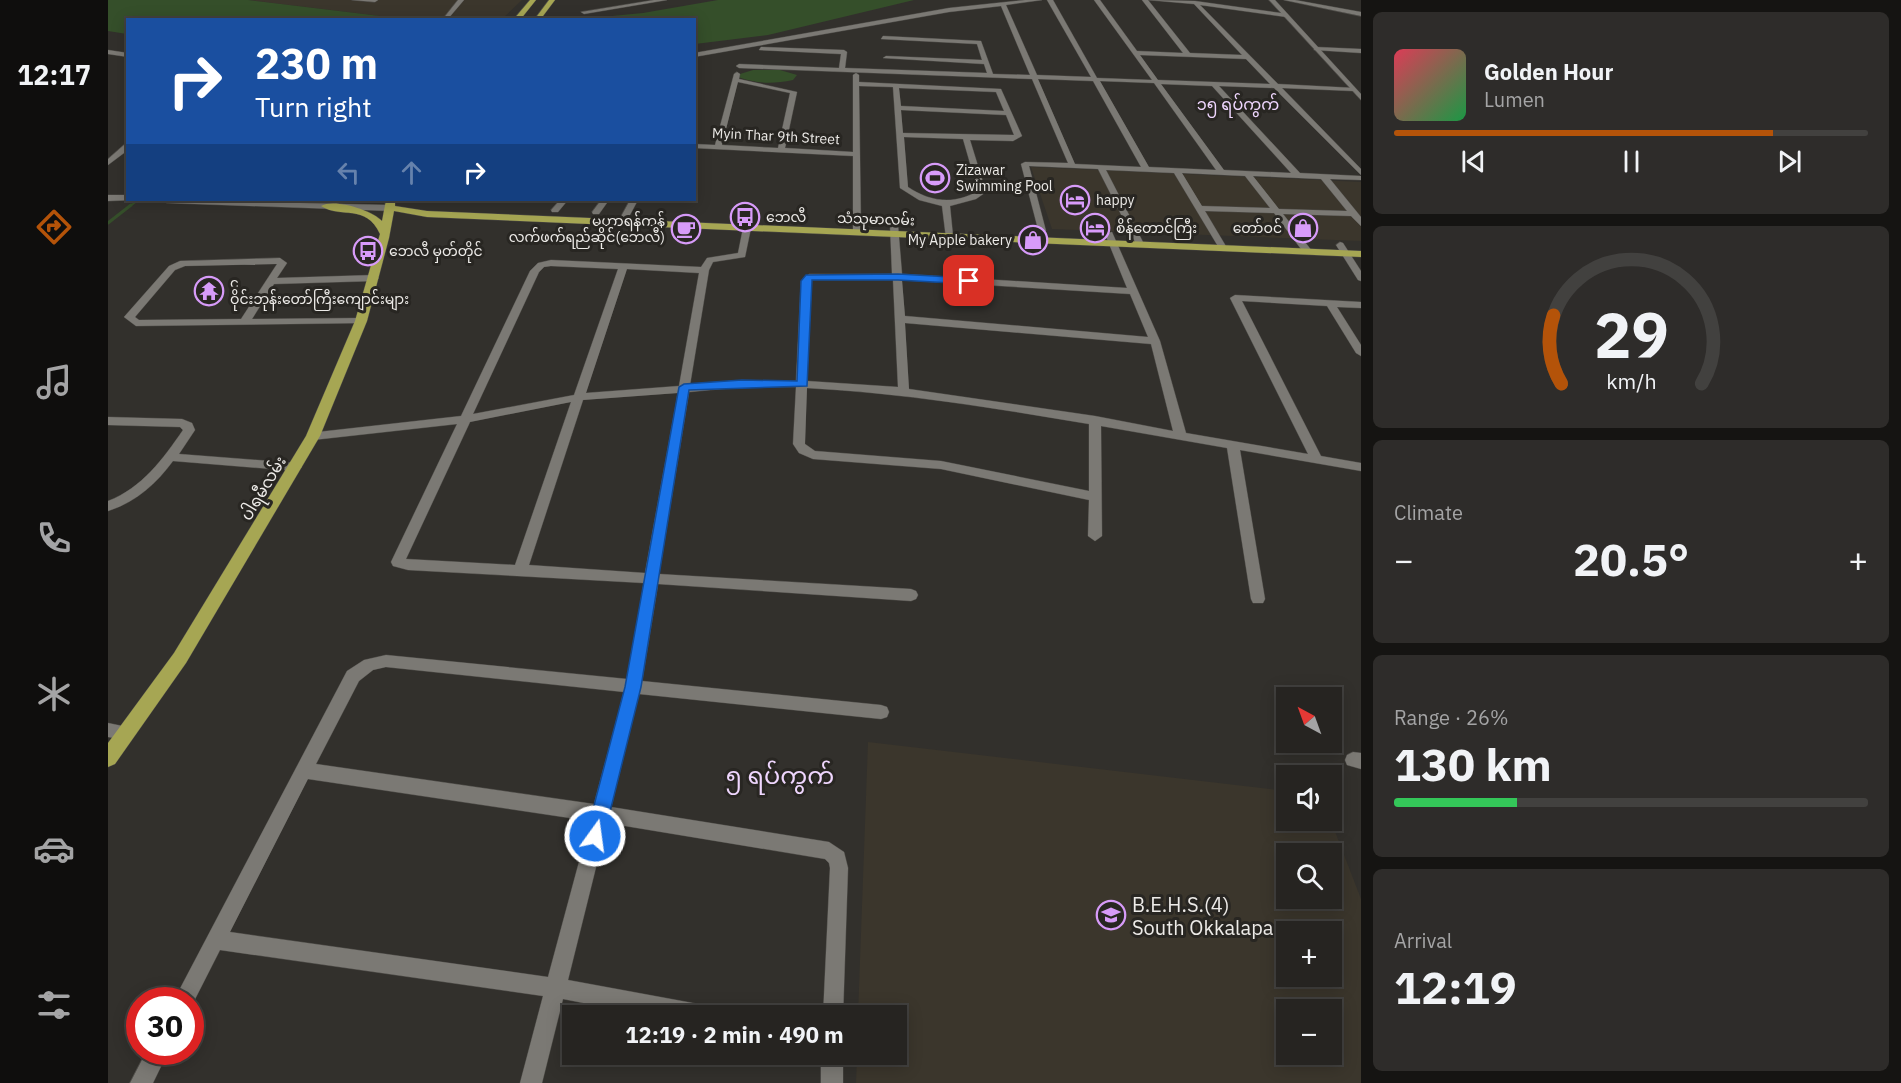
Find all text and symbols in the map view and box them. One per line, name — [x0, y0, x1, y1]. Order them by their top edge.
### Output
text: 230 m — [255, 36, 378, 91]
icon: right — [156, 42, 234, 120]
text: 12:17 — [17, 57, 91, 92]
text: Golden Hour — [1484, 57, 1613, 86]
text: Lumen — [1484, 86, 1545, 113]
text: Turn right — [255, 89, 372, 124]
district label: ၁၅ ရပ်ကွက် — [1197, 93, 1279, 118]
street label: Myin Thar 9th Street — [712, 124, 840, 148]
icon: previous — [1457, 145, 1490, 178]
icon: pause — [1615, 145, 1648, 178]
icon: next — [1773, 145, 1806, 178]
icon: left — [332, 156, 365, 189]
icon: ahead — [395, 156, 428, 189]
icon: right — [458, 156, 491, 189]
place label: Zizawar Swimming Pool — [956, 161, 1053, 195]
sports icon: Zizawar Swimming Pool — [919, 162, 951, 194]
hotel icon: happy — [1059, 184, 1091, 216]
place label: happy — [1096, 191, 1135, 209]
bus stop icon: ဘေလီ — [729, 201, 761, 233]
icon: directions — [33, 206, 75, 248]
place label: ဘေလီ — [766, 207, 806, 226]
street label: သံသုမာလမ်း — [837, 208, 915, 232]
place label: မဟာရန်ကုန် လက်ဖက်ရည်ဆိုင်(ဘေလီ) — [509, 211, 665, 249]
hotel icon: စိန်တောင်ကြီး — [1079, 212, 1111, 244]
shop icon: တော်ဝင် — [1287, 212, 1319, 244]
cafe icon: မဟာရန်ကုန် လက်ဖက်ရည်ဆိုင်(ဘေလီ) — [670, 213, 702, 245]
place label: စိန်တောင်ကြီး — [1116, 218, 1197, 240]
place label: တော်ဝင် — [1233, 218, 1282, 237]
shop icon: My Apple bakery — [1017, 224, 1049, 256]
place label: My Apple bakery — [908, 231, 1012, 249]
bus stop icon: ဘေလီ မှတ်တိုင် — [352, 235, 384, 267]
place label: ဘေလီ မှတ်တိုင် — [389, 241, 483, 263]
pin — [943, 255, 994, 306]
icon: arrive — [952, 264, 985, 297]
place label: ၄ ဝိုင်းဘုန်းတော်ကြီးကျောင်းများ — [230, 274, 409, 311]
temple icon: ၄ ဝိုင်းဘုန်းတော်ကြီးကျောင်းများ — [193, 275, 225, 307]
text: 29 — [1594, 294, 1668, 375]
icon: music — [33, 361, 75, 403]
text: km/h — [1606, 368, 1656, 396]
street label: ပါရမီလမ်း — [235, 452, 293, 526]
text: Climate — [1394, 499, 1463, 526]
icon: phone — [33, 517, 75, 559]
text: 20.5° — [1573, 530, 1689, 588]
text: − — [1394, 538, 1414, 581]
text: + — [1848, 538, 1868, 581]
icon: climate — [33, 673, 75, 715]
north arrow — [1276, 687, 1342, 753]
map controls — [1276, 687, 1342, 1065]
text: Range · 26% — [1394, 704, 1509, 731]
text: 130 km — [1394, 735, 1552, 793]
district label: ၅ ရပ်ကွက် — [726, 759, 834, 795]
button: sound — [1276, 765, 1342, 831]
position arrow — [563, 804, 627, 868]
icon: car — [33, 828, 75, 870]
button: search — [1276, 843, 1342, 909]
place label: B.E.H.S.(4) South Okkalapa — [1132, 891, 1274, 941]
school or university icon: B.E.H.S.(4) South Okkalapa — [1095, 899, 1127, 931]
button: + — [1276, 921, 1342, 987]
text: Arrival — [1394, 927, 1452, 954]
text: 12:19 — [1394, 958, 1517, 1016]
icon: filters — [33, 984, 75, 1026]
speed limit sign: 30 — [126, 987, 204, 1065]
button: − — [1276, 999, 1342, 1065]
text: 12:19 · 2 min · 490 m — [625, 1020, 844, 1049]

